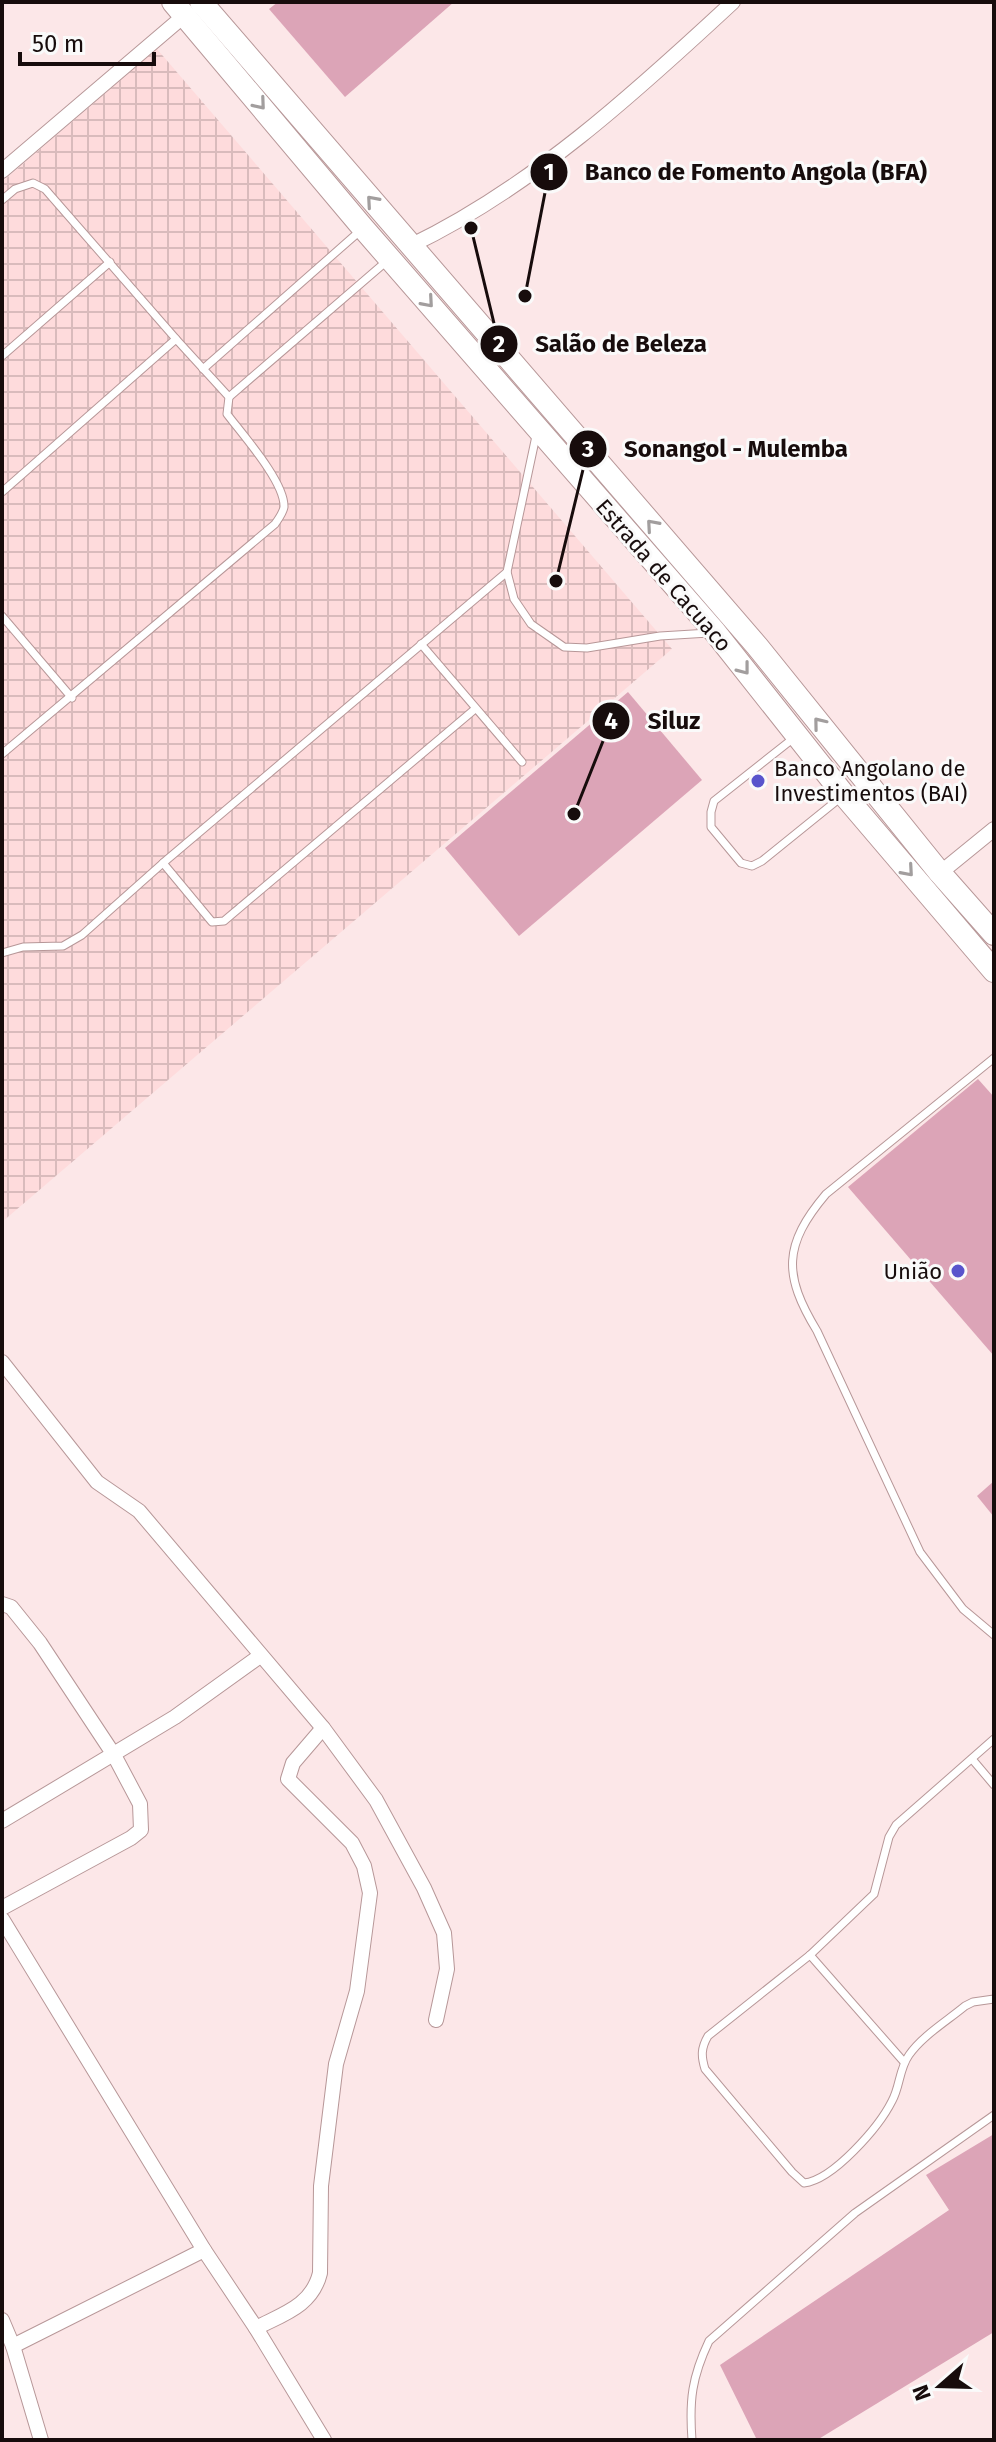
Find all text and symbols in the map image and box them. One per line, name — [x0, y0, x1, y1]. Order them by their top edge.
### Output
scale bar — [20, 16, 154, 66]
text: 50 m — [32, 30, 84, 58]
one-way arrow — [250, 95, 265, 110]
callout: Banco de Fomento Angola (BFA) — [529, 148, 943, 196]
text: 1 — [543, 158, 555, 186]
text: Banco de Fomento Angola (BFA) — [585, 158, 927, 186]
one-way arrow — [367, 196, 382, 210]
one-way arrow — [419, 293, 433, 308]
callout: Salão de Beleza — [479, 320, 723, 368]
text: 2 — [493, 330, 505, 358]
text: Salão de Beleza — [535, 330, 707, 358]
callout: Sonangol - Mulemba — [568, 425, 864, 473]
text: 3 — [581, 435, 594, 463]
text: Sonangol - Mulemba — [624, 435, 848, 463]
street label: Estrada de Cacuaco — [590, 493, 737, 657]
one-way arrow — [647, 519, 662, 534]
one-way arrow — [734, 660, 749, 674]
callout: Siluz — [591, 697, 716, 745]
text: 4 — [604, 707, 618, 735]
text: Siluz — [648, 707, 700, 735]
one-way arrow — [814, 718, 829, 733]
place label: Banco Angolano de Investimentos (BAI) — [774, 755, 967, 807]
marker: Banco Angolano de Investimentos (BAI) — [749, 772, 767, 790]
one-way arrow — [898, 861, 913, 876]
place label: União — [884, 1258, 942, 1285]
marker: União — [949, 1262, 967, 1280]
north arrow — [900, 2346, 980, 2426]
text: N — [906, 2381, 937, 2404]

